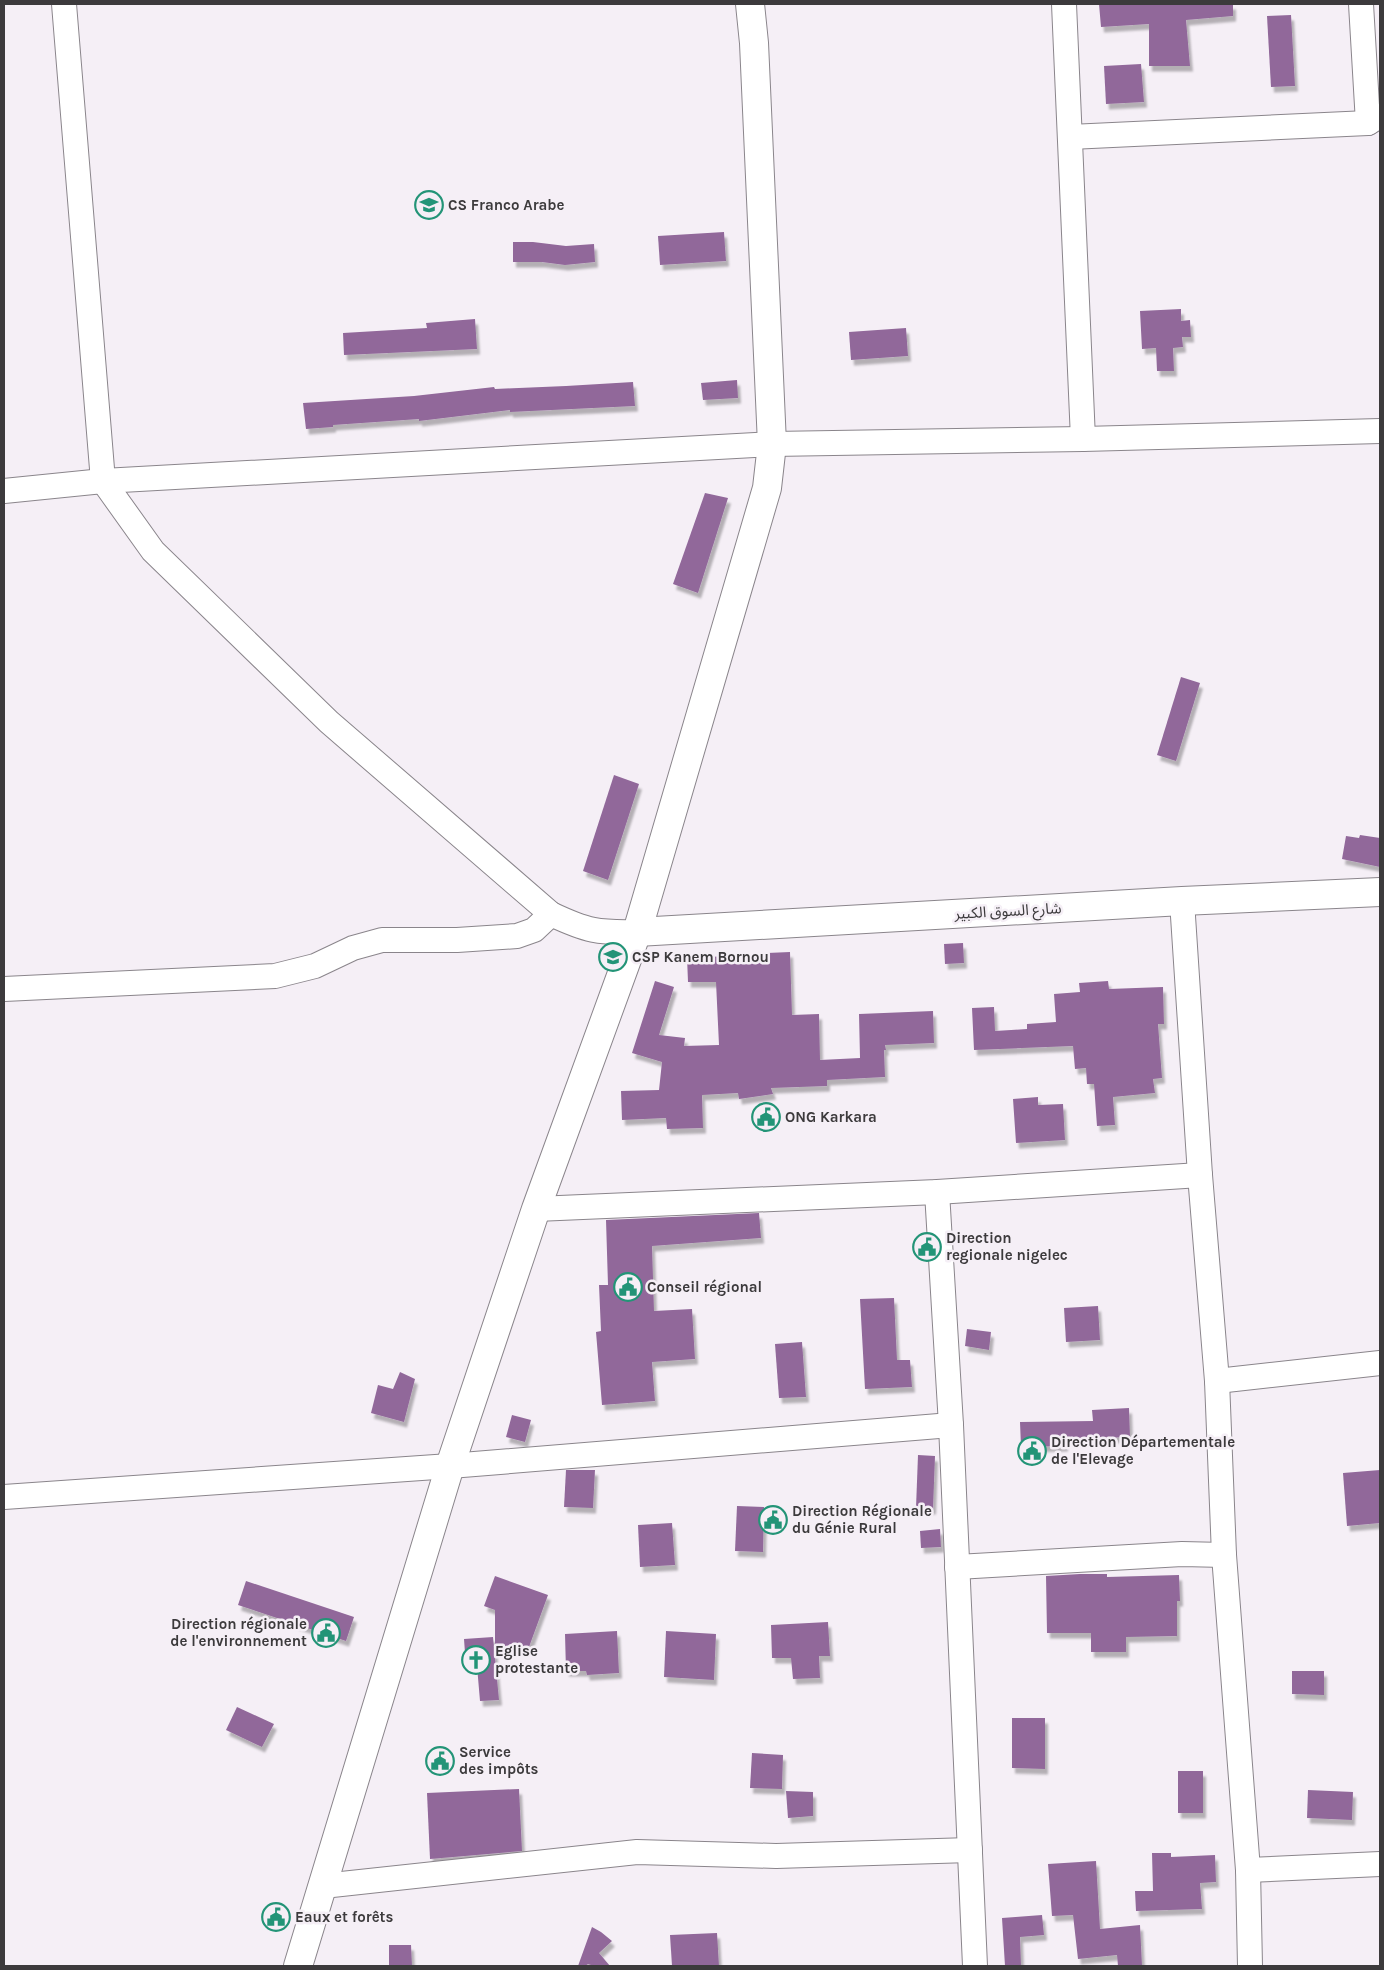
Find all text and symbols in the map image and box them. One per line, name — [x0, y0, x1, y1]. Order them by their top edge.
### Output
school or university icon: CS Franco Arabe — [414, 190, 444, 220]
place label: CS Franco Arabe — [448, 196, 565, 214]
street label: شارع السوق الكبير — [953, 899, 1062, 926]
school or university icon: CSP Kanem Bornou — [598, 942, 628, 972]
place label: CSP Kanem Bornou — [632, 948, 769, 966]
public building icon: ONG Karkara — [751, 1102, 781, 1132]
place label: ONG Karkara — [785, 1108, 877, 1126]
place label: Direction regionale nigelec — [946, 1229, 1068, 1264]
public building icon: Direction regionale nigelec — [912, 1232, 942, 1262]
public building icon: Conseil régional — [613, 1272, 643, 1302]
place label: Conseil régional — [647, 1278, 762, 1296]
place label: Direction Départementale de l'Elevage — [1051, 1433, 1235, 1468]
public building icon: Direction Départementale de l'Elevage — [1017, 1436, 1047, 1466]
place label: Direction Régionale du Génie Rural — [792, 1502, 932, 1537]
public building icon: Direction Régionale du Génie Rural — [758, 1505, 788, 1535]
place label: Direction régionale de l'environnement — [170, 1615, 307, 1650]
public building icon: Direction régionale de l'environnement — [311, 1618, 341, 1648]
place label: Eglise protestante — [495, 1642, 578, 1677]
church icon: Eglise protestante — [461, 1645, 491, 1675]
place label: Service des impôts — [459, 1743, 539, 1778]
public building icon: Service des impôts — [425, 1746, 455, 1776]
public building icon: Eaux et forêts — [261, 1902, 291, 1932]
place label: Eaux et forêts — [295, 1908, 393, 1926]

